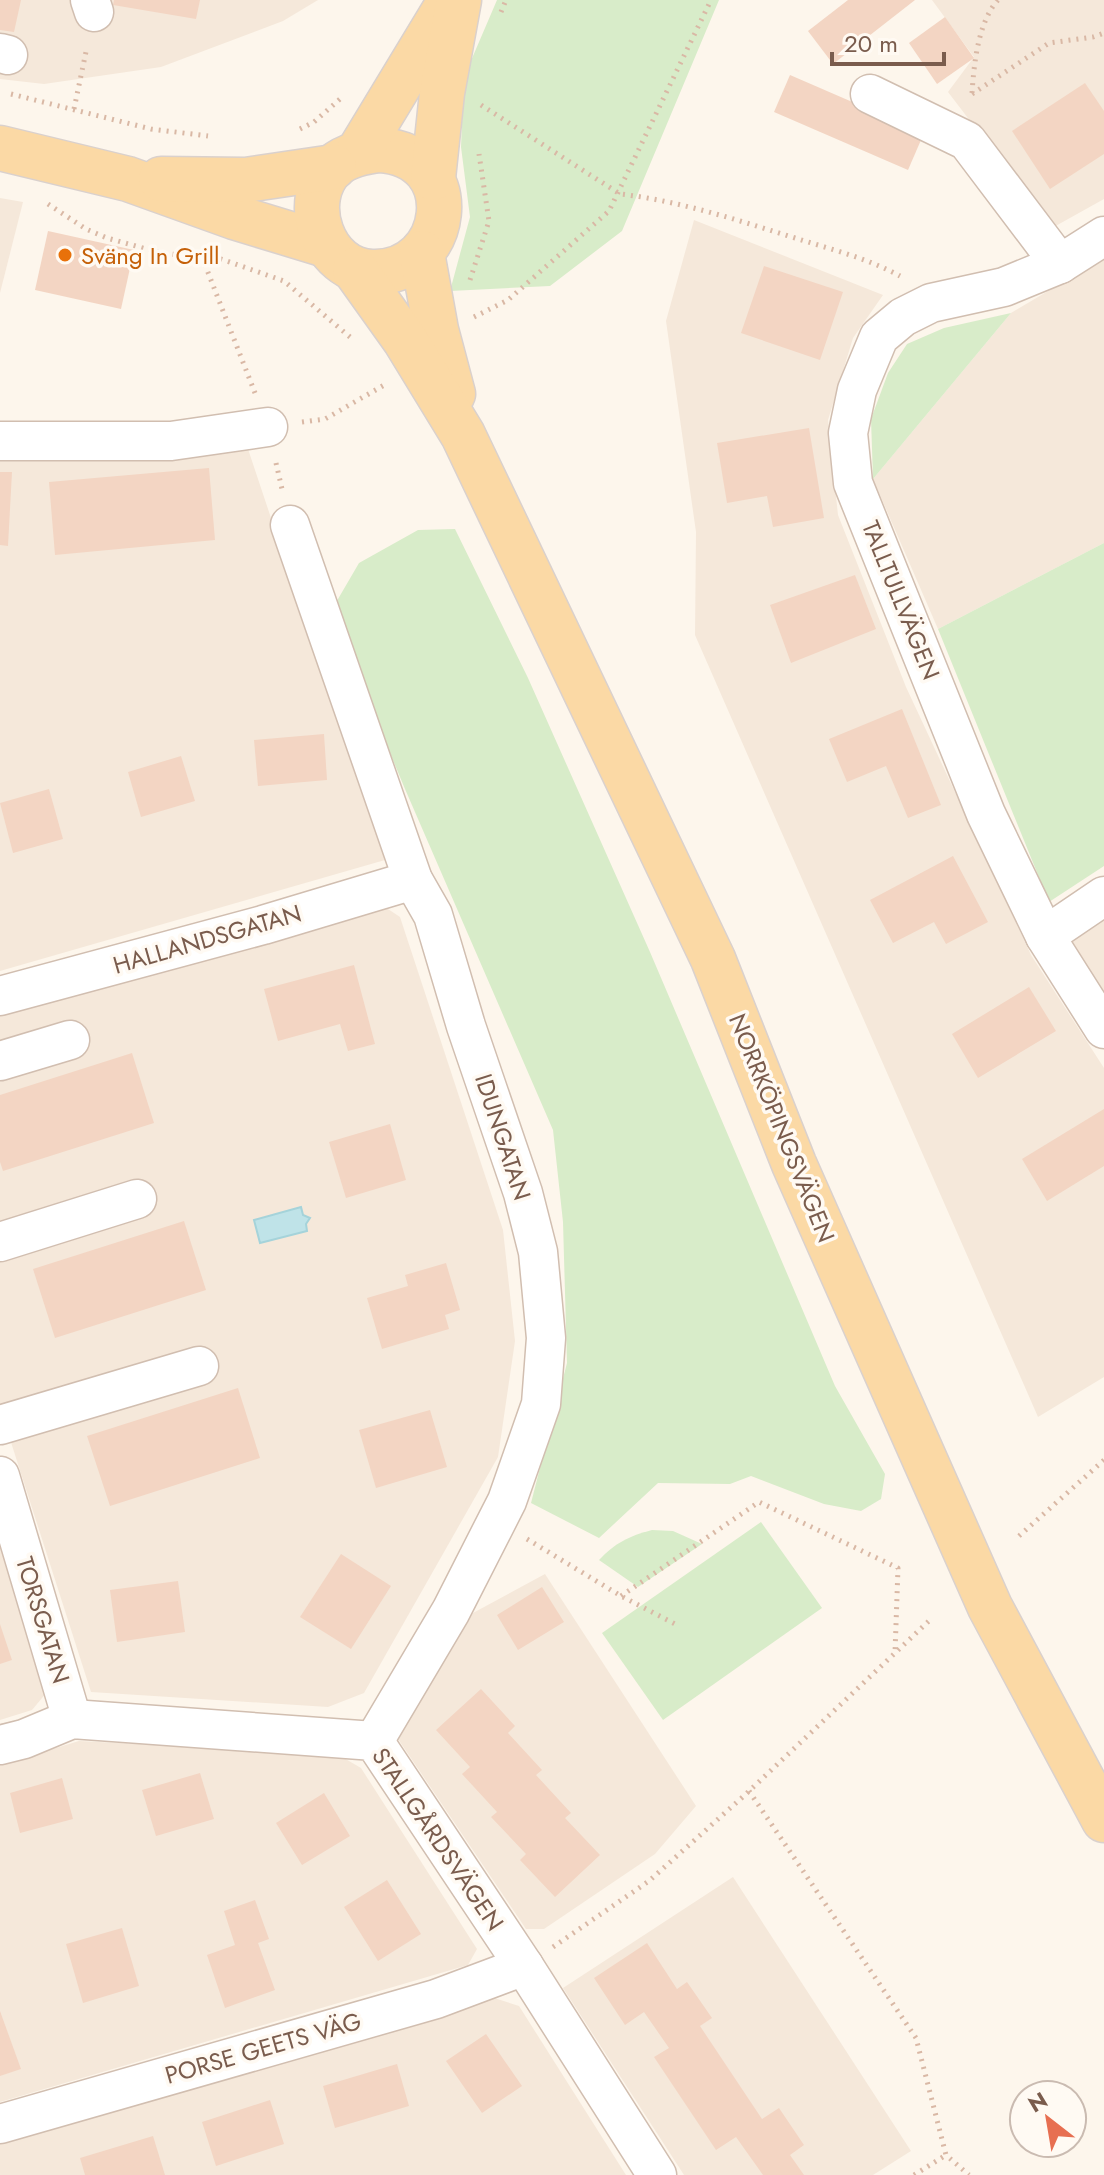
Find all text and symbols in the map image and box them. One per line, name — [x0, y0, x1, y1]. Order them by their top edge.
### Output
scale bar — [832, 16, 944, 66]
text: 20 m — [844, 26, 898, 61]
place label: Sväng In Grill — [81, 238, 220, 273]
marker: Sväng In Grill — [56, 246, 74, 264]
street label: TALLTULLVÄGEN — [853, 515, 949, 685]
street label: HALLANDSGATAN — [109, 895, 305, 983]
street label: NORRKÖPINGSVÄGEN — [720, 1008, 844, 1248]
street label: IDUNGATAN — [466, 1069, 540, 1205]
street label: TORSGATAN — [7, 1552, 79, 1688]
street label: STALLGÅRDSVÄGEN — [364, 1740, 512, 1938]
street label: PORSE GEETS VÄG — [161, 2003, 365, 2093]
north arrow — [1008, 2079, 1088, 2159]
text: N — [1022, 2084, 1053, 2120]

